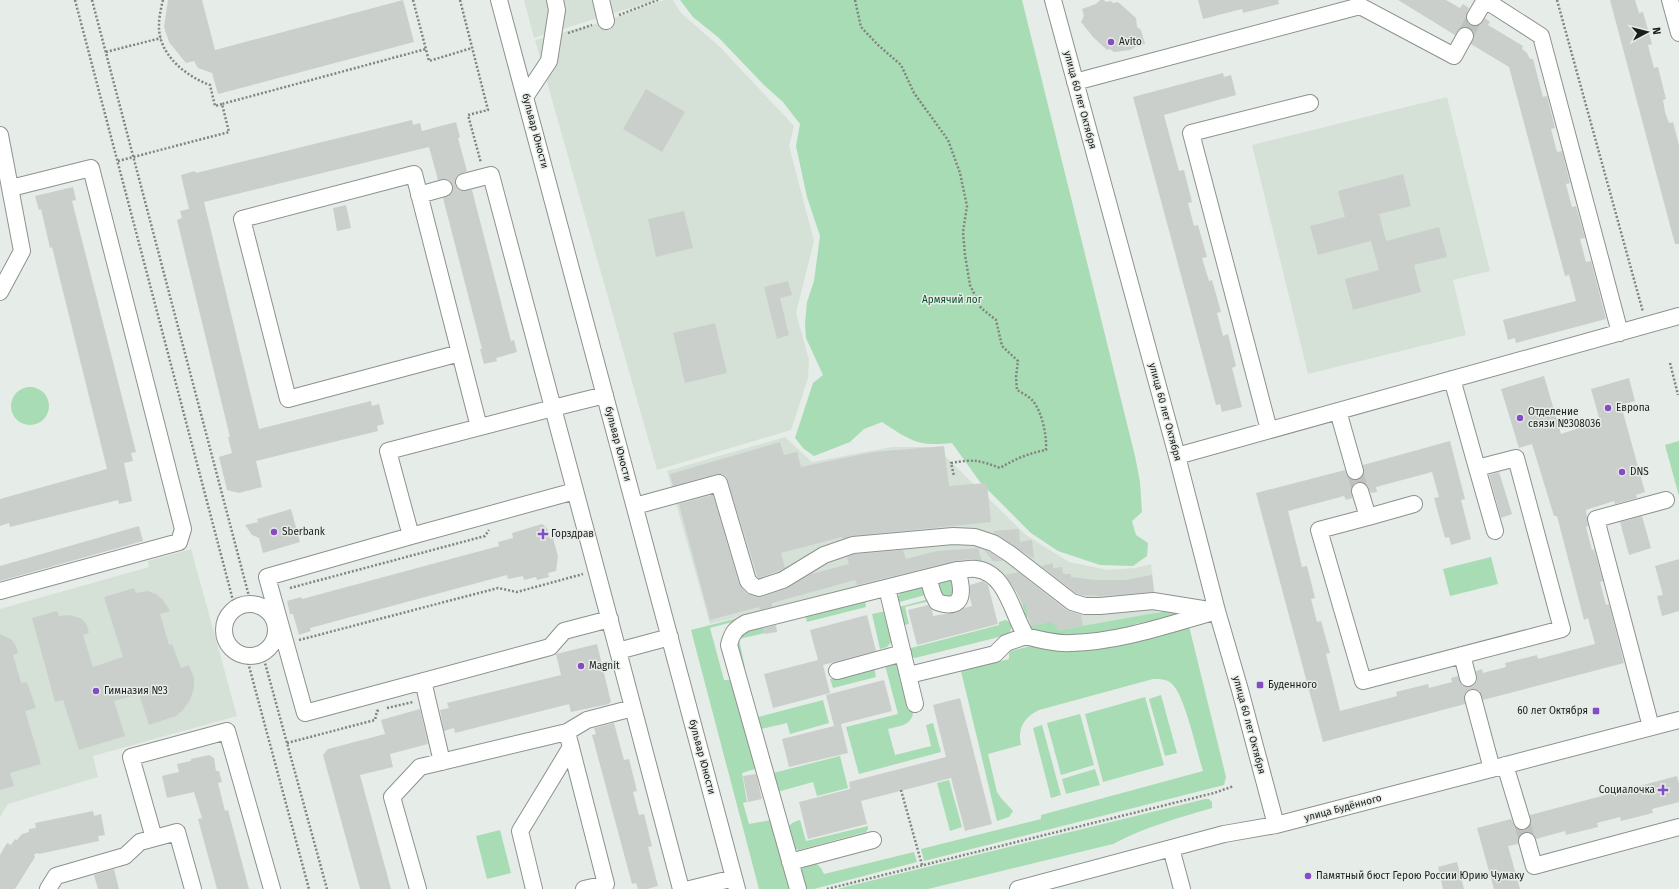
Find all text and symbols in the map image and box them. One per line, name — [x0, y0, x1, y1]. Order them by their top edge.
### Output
north arrow — [1627, 12, 1667, 52]
text: N — [1650, 26, 1663, 35]
place label: Avito — [1119, 36, 1142, 48]
marker: Avito — [1106, 37, 1116, 47]
street label: улица 60 лет Октября — [1061, 50, 1099, 150]
street label: бульвар Юности — [519, 92, 551, 170]
park label: Армячий лог — [922, 294, 983, 306]
street label: улица 60 лет Октября — [1146, 362, 1184, 462]
place label: Европа — [1616, 402, 1650, 414]
marker: Европа — [1603, 403, 1613, 413]
street label: бульвар Юности — [602, 405, 634, 483]
place label: Отделение связи №308036 — [1528, 406, 1601, 430]
marker: Отделение связи №308036 — [1515, 413, 1525, 423]
place label: DNS — [1630, 466, 1649, 478]
marker: DNS — [1617, 467, 1627, 477]
place label: Sberbank — [282, 526, 326, 538]
marker: Sberbank — [269, 527, 279, 537]
place label: Горздрав — [551, 528, 594, 540]
marker: Горздрав — [538, 529, 548, 539]
place label: Magnit — [589, 660, 620, 672]
marker: Magnit — [576, 661, 586, 671]
street label: улица 60 лет Октября — [1230, 675, 1268, 775]
place label: Буденного — [1268, 679, 1317, 691]
marker: Буденного — [1255, 680, 1265, 690]
place label: Гимназия №3 — [104, 685, 168, 697]
marker: Гимназия №3 — [91, 686, 101, 696]
place label: 60 лет Октября — [1517, 705, 1588, 717]
marker: 60 лет Октября — [1591, 706, 1601, 716]
street label: бульвар Юности — [686, 718, 718, 796]
place label: Социалочка — [1599, 784, 1655, 796]
marker: Социалочка — [1658, 785, 1668, 795]
street label: улица Будённого — [1303, 791, 1383, 824]
place label: Памятный бюст Герою России Юрию Чумаку — [1316, 870, 1524, 882]
marker: Памятный бюст Герою России Юрию Чумаку — [1303, 871, 1313, 881]

